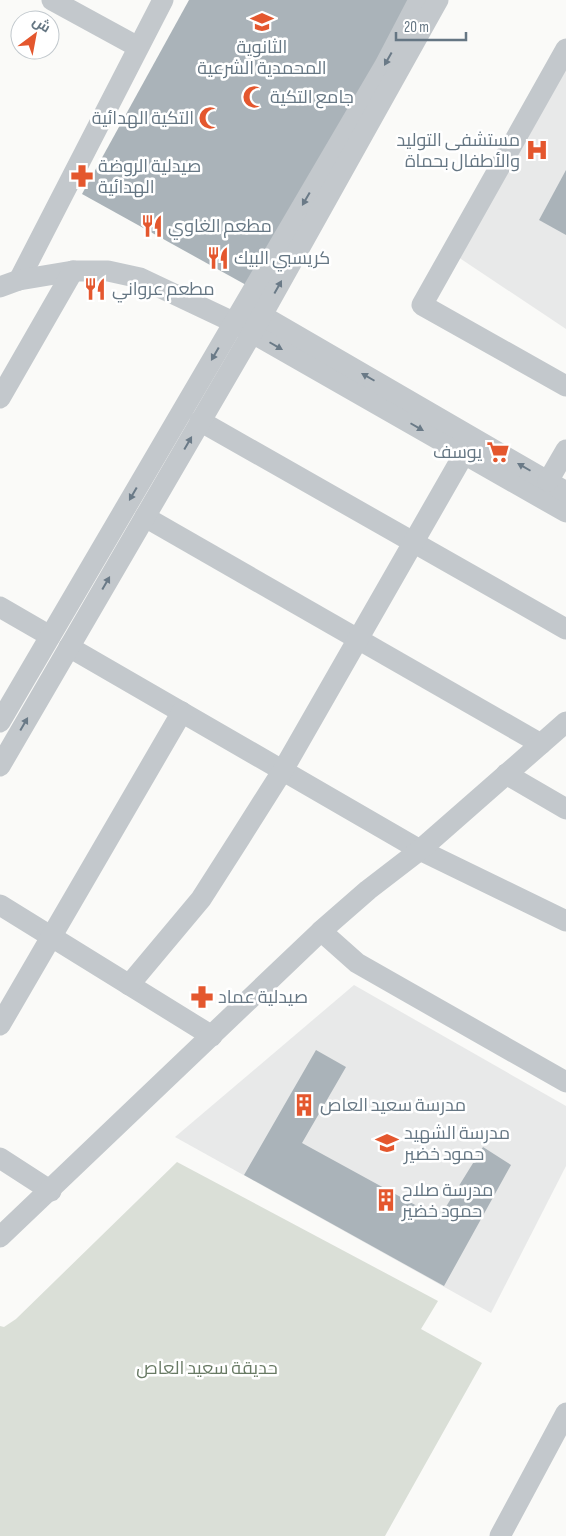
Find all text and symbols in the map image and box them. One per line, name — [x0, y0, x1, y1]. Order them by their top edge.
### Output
school or university icon: الثانوية المحمدية الشرعية — [249, 9, 275, 35]
north arrow — [10, 10, 60, 60]
scale bar — [396, 10, 466, 42]
text: ش — [30, 12, 54, 36]
text: 20 m — [404, 18, 429, 37]
place label: الثانوية المحمدية الشرعية — [197, 37, 327, 79]
one-way arrow — [384, 51, 392, 66]
mosque icon: جامع التكية — [241, 84, 267, 110]
place label: جامع التكية — [270, 87, 354, 109]
mosque icon: التكية الهدائية — [197, 105, 223, 131]
place label: التكية الهدائية — [92, 108, 194, 129]
place label: مستشفى التوليد والأطفال بحماة — [397, 130, 520, 172]
hospital icon: مستشفى التوليد والأطفال بحماة — [524, 137, 550, 163]
place label: صيدلية الروضة الهدائية — [98, 156, 201, 198]
pharmacy icon: صيدلية الروضة الهدائية — [69, 163, 95, 189]
one-way arrow — [301, 192, 310, 205]
restaurant icon: مطعم الغاوي — [139, 213, 165, 239]
place label: مطعم الغاوي — [168, 216, 272, 240]
restaurant icon: كريسبي البيك — [205, 245, 231, 271]
place label: كريسبي البيك — [234, 248, 330, 272]
restaurant icon: مطعم عرواني — [82, 276, 108, 302]
place label: مطعم عرواني — [112, 279, 215, 303]
one-way arrow — [273, 280, 282, 293]
one-way arrow — [269, 342, 282, 351]
one-way arrow — [210, 347, 219, 360]
one-way arrow — [361, 373, 376, 381]
one-way arrow — [409, 423, 424, 431]
one-way arrow — [183, 436, 192, 449]
supermarket icon: يوسف — [485, 439, 511, 465]
place label: يوسف — [433, 442, 482, 463]
one-way arrow — [517, 463, 530, 472]
one-way arrow — [128, 488, 137, 501]
one-way arrow — [102, 576, 110, 591]
one-way arrow — [20, 717, 29, 730]
pharmacy icon: صيدلية عماد — [189, 984, 215, 1010]
place label: صيدلية عماد — [218, 987, 308, 1008]
building icon: مدرسة سعيد العاص — [291, 1092, 317, 1118]
place label: مدرسة سعيد العاص — [320, 1095, 466, 1116]
place label: مدرسة الشهيد حمود خضير — [403, 1123, 510, 1165]
school or university icon: مدرسة الشهيد حمود خضير — [374, 1130, 400, 1156]
place label: مدرسة صلاح حمود خضير — [401, 1180, 493, 1222]
building icon: مدرسة صلاح حمود خضير — [373, 1187, 399, 1213]
park label: حديقة سعيد العاص — [136, 1358, 278, 1379]

